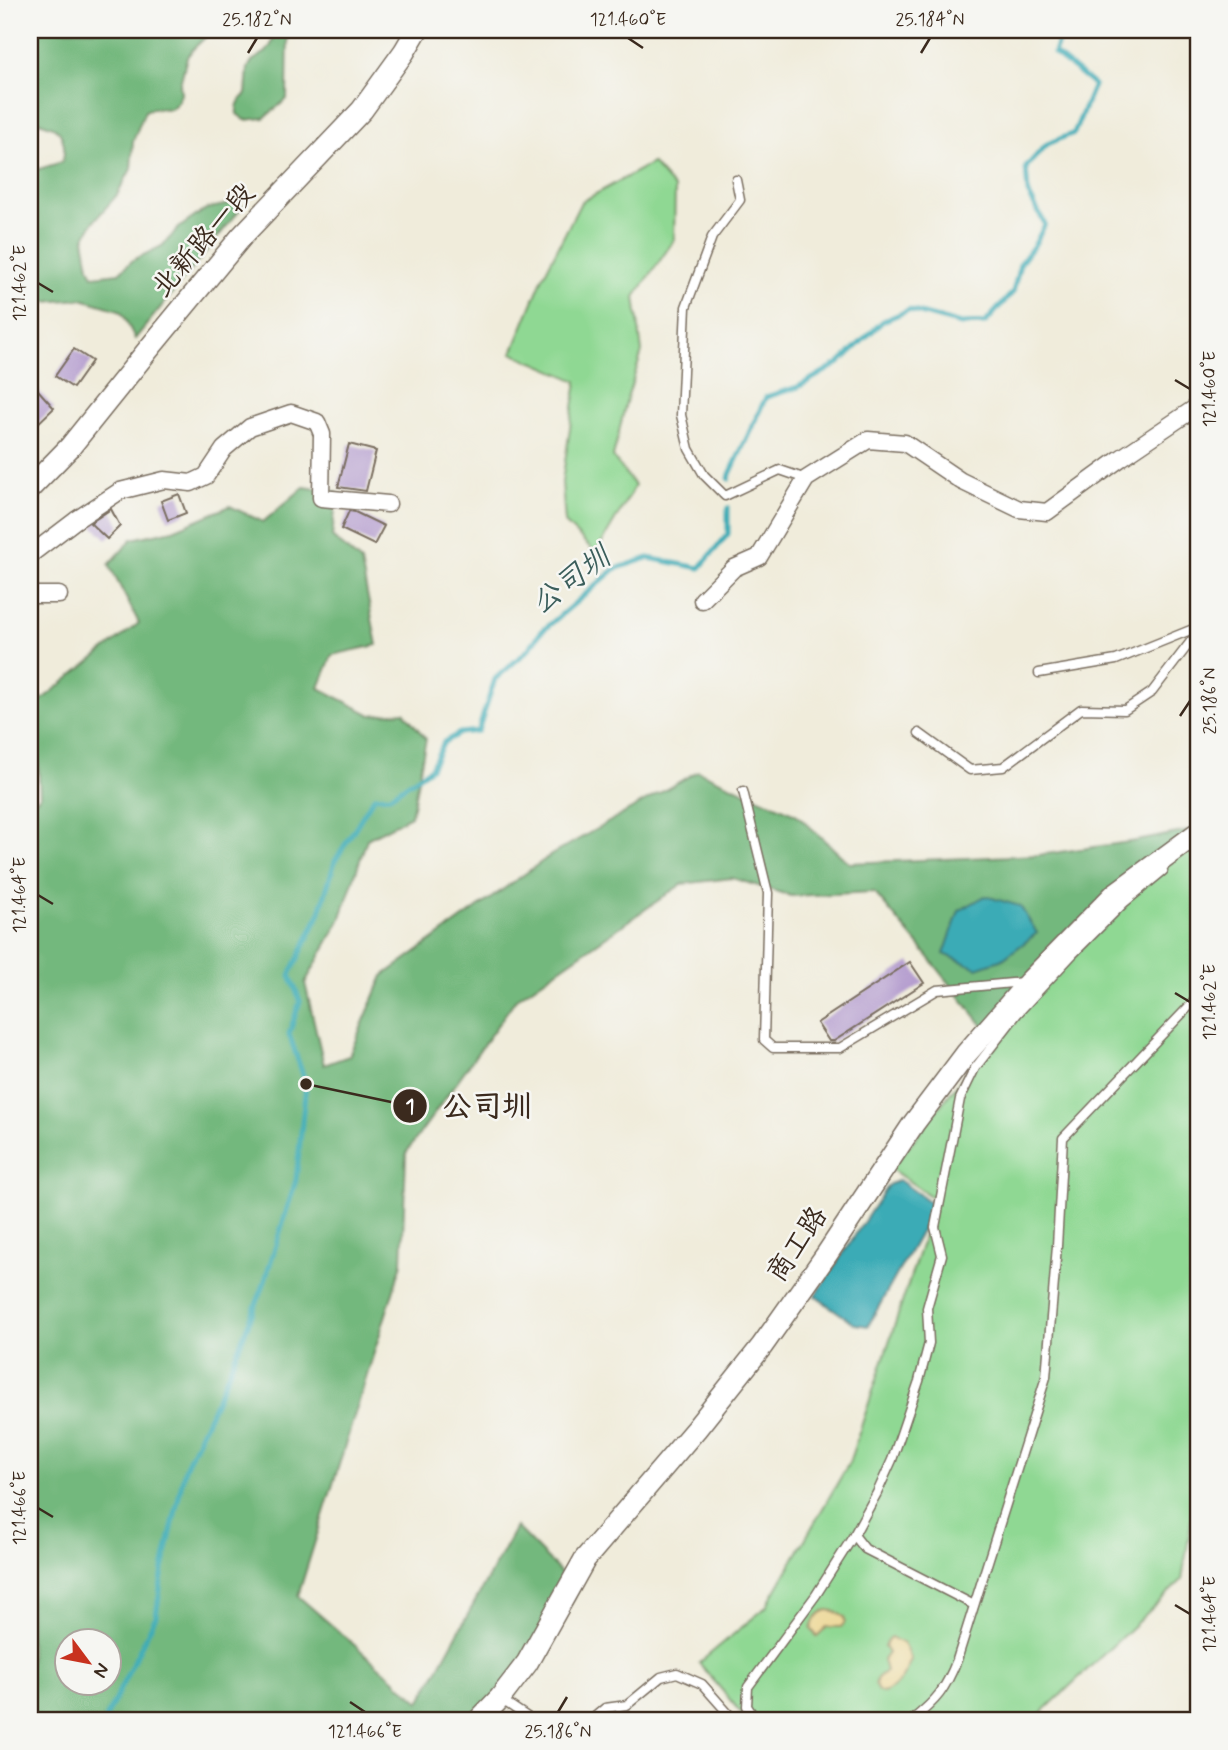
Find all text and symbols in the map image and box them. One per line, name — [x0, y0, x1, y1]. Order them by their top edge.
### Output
text: 25.182°N — [222, 8, 292, 32]
text: 121.460°E — [590, 8, 666, 32]
text: 25.184°N — [895, 8, 965, 32]
street label: 北新路一段 — [144, 176, 264, 306]
text: 121.462°E — [8, 245, 32, 321]
text: 121.460°E — [1198, 351, 1222, 427]
water label: 公司圳 — [523, 537, 621, 624]
text: 25.186°N — [1198, 667, 1222, 735]
text: 121.464°E — [8, 857, 32, 933]
text: 121.462°E — [1198, 964, 1222, 1040]
callout: 公司圳 — [393, 1080, 546, 1131]
text: 公司圳 — [442, 1088, 532, 1127]
text: 1 — [405, 1093, 415, 1121]
street label: 商工路 — [759, 1200, 837, 1290]
text: 121.466°E — [8, 1471, 32, 1545]
text: 121.464°E — [1198, 1576, 1222, 1652]
north arrow — [52, 1628, 122, 1698]
text: N — [87, 1658, 115, 1682]
text: 121.466°E — [328, 1720, 402, 1744]
text: 25.186°N — [524, 1720, 592, 1744]

